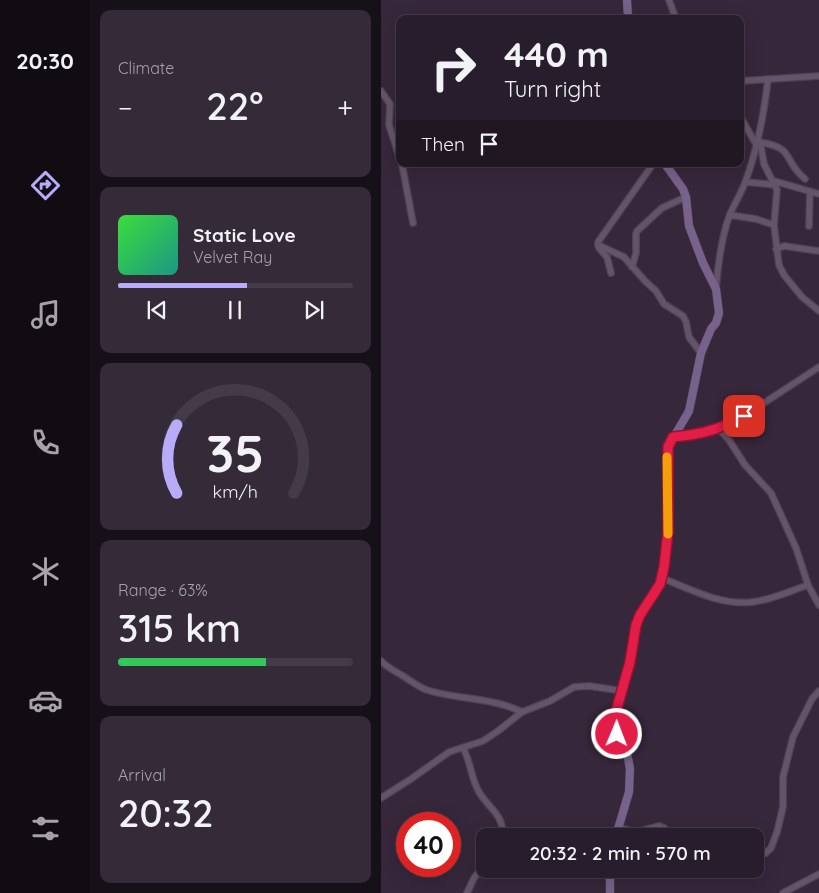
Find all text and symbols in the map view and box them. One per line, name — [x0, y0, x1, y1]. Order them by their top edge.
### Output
text: 440 m — [504, 32, 609, 76]
icon: right — [421, 35, 486, 100]
text: 20:30 — [16, 47, 74, 75]
text: Climate — [118, 58, 174, 78]
text: Turn right — [504, 75, 601, 103]
text: 22° — [206, 82, 263, 130]
text: − — [118, 90, 133, 125]
text: + — [337, 90, 353, 125]
icon: arrive — [475, 130, 503, 158]
text: Then — [421, 132, 465, 156]
icon: directions — [28, 168, 63, 203]
text: Static Love — [193, 223, 296, 247]
text: Velvet Ray — [193, 247, 272, 267]
icon: previous — [143, 296, 171, 324]
icon: pause — [221, 296, 249, 324]
icon: next — [300, 296, 328, 324]
icon: music — [28, 297, 63, 332]
pin — [723, 395, 765, 437]
icon: arrive — [730, 402, 758, 430]
text: 35 — [207, 420, 264, 485]
icon: phone — [28, 425, 63, 460]
text: km/h — [213, 480, 258, 502]
icon: climate — [28, 554, 63, 589]
text: Range · 63% — [118, 580, 208, 600]
text: 315 km — [118, 604, 241, 652]
icon: car — [28, 683, 63, 718]
position arrow — [590, 707, 642, 759]
text: Arrival — [118, 765, 166, 785]
text: 20:32 — [118, 789, 214, 837]
icon: filters — [28, 811, 63, 846]
speed limit sign: 40 — [396, 812, 461, 877]
text: 20:32 · 2 min · 570 m — [529, 841, 711, 865]

